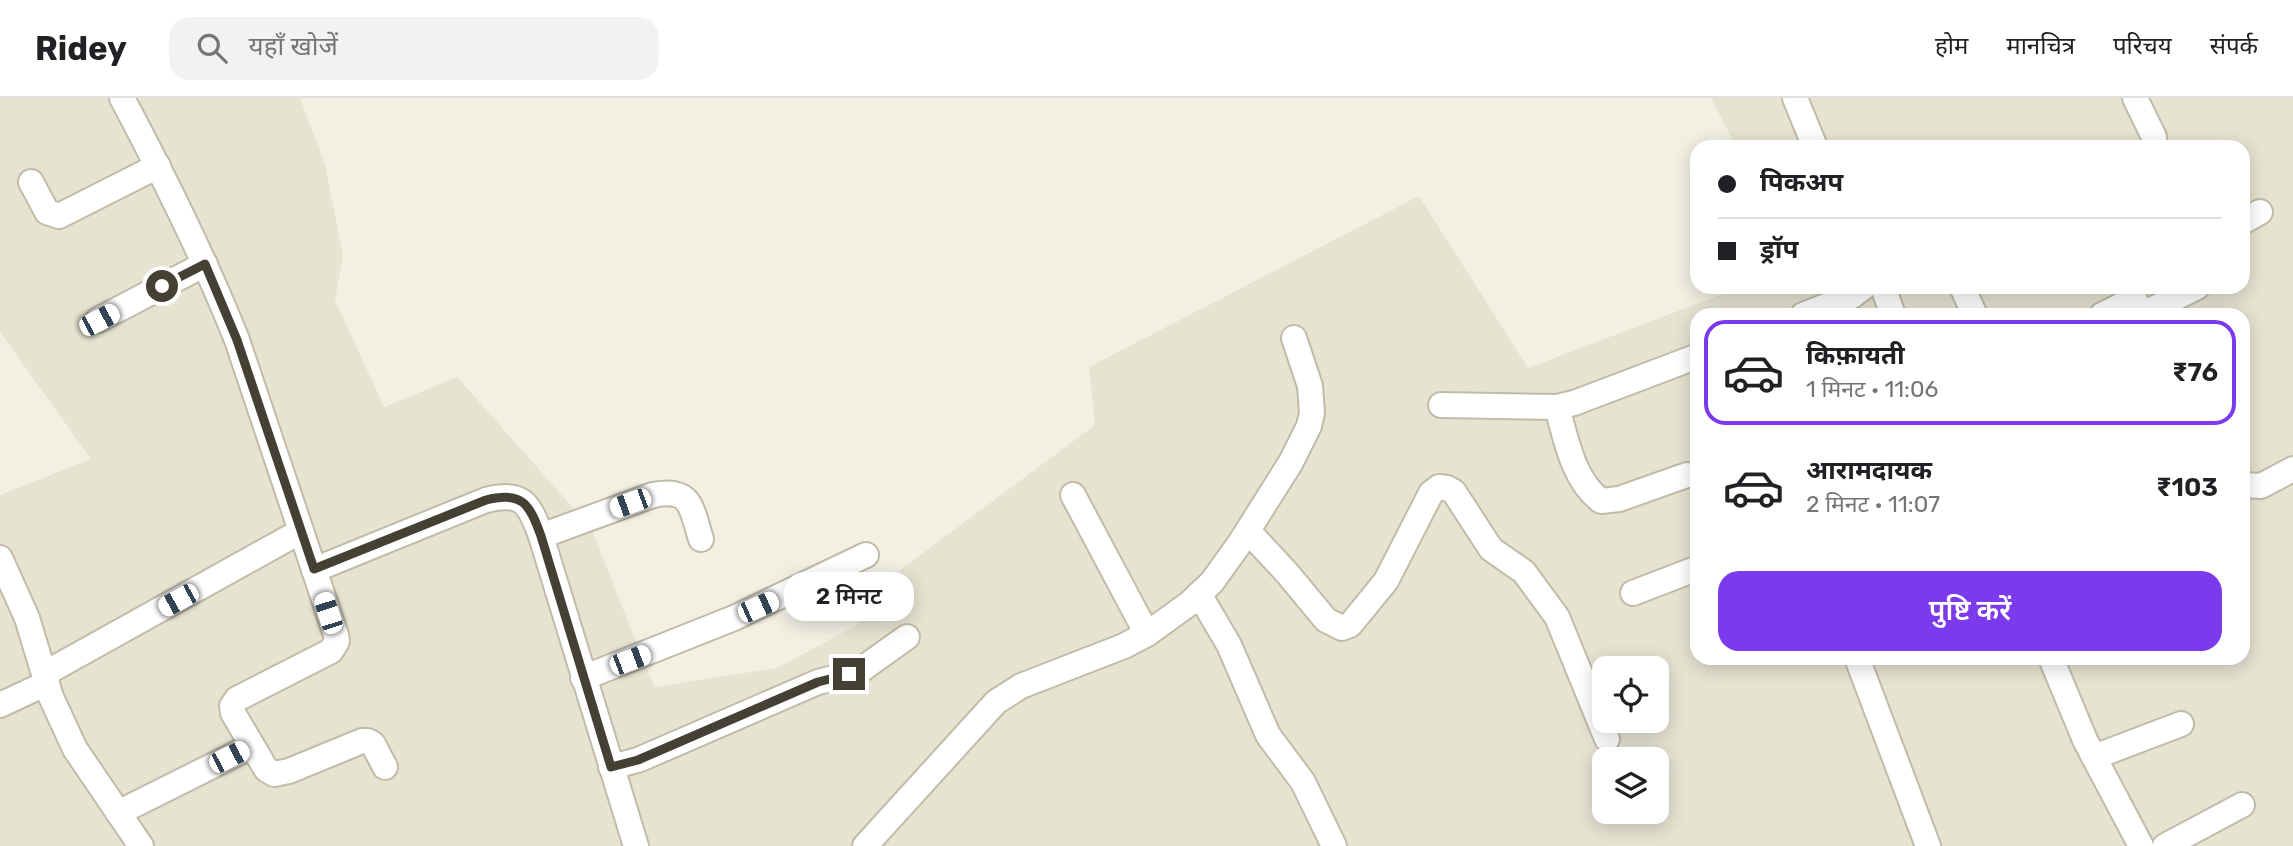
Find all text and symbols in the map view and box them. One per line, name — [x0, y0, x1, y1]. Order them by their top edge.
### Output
search box — [169, 17, 659, 80]
text: Ridey — [35, 29, 127, 68]
icon: search — [193, 29, 231, 67]
text: यहाँ खोजें — [249, 31, 338, 62]
text: होम — [1935, 32, 1968, 60]
text: मानचित्र — [2006, 32, 2075, 60]
text: परिचय — [2113, 32, 2172, 60]
text: संपर्क — [2210, 32, 2258, 60]
text: पिकअप — [1760, 167, 1843, 198]
text: ड्रॉप — [1760, 234, 1798, 265]
route start — [146, 270, 178, 302]
car — [76, 301, 123, 339]
text: किफ़ायती — [1806, 340, 1905, 371]
icon: car — [1722, 341, 1785, 404]
text: ₹76 — [2172, 357, 2218, 388]
text: 1 मिनट · 11:06 — [1806, 375, 1938, 403]
text: आरामदायक — [1806, 455, 1932, 486]
icon: car — [1722, 456, 1785, 519]
text: ₹103 — [2156, 472, 2218, 503]
car — [607, 486, 654, 520]
text: 2 मिनट · 11:07 — [1806, 490, 1940, 518]
button: पुष्टि करें — [1718, 571, 2222, 651]
callout: 2 मिनट — [784, 573, 914, 622]
car — [155, 581, 202, 619]
text: 2 मिनट — [816, 582, 882, 610]
car — [735, 589, 782, 625]
car — [312, 590, 345, 636]
car — [607, 643, 654, 677]
map controls — [1592, 656, 1669, 824]
button: locate — [1592, 656, 1669, 733]
route end — [833, 658, 865, 690]
car — [206, 738, 253, 776]
button: layers — [1592, 747, 1669, 824]

